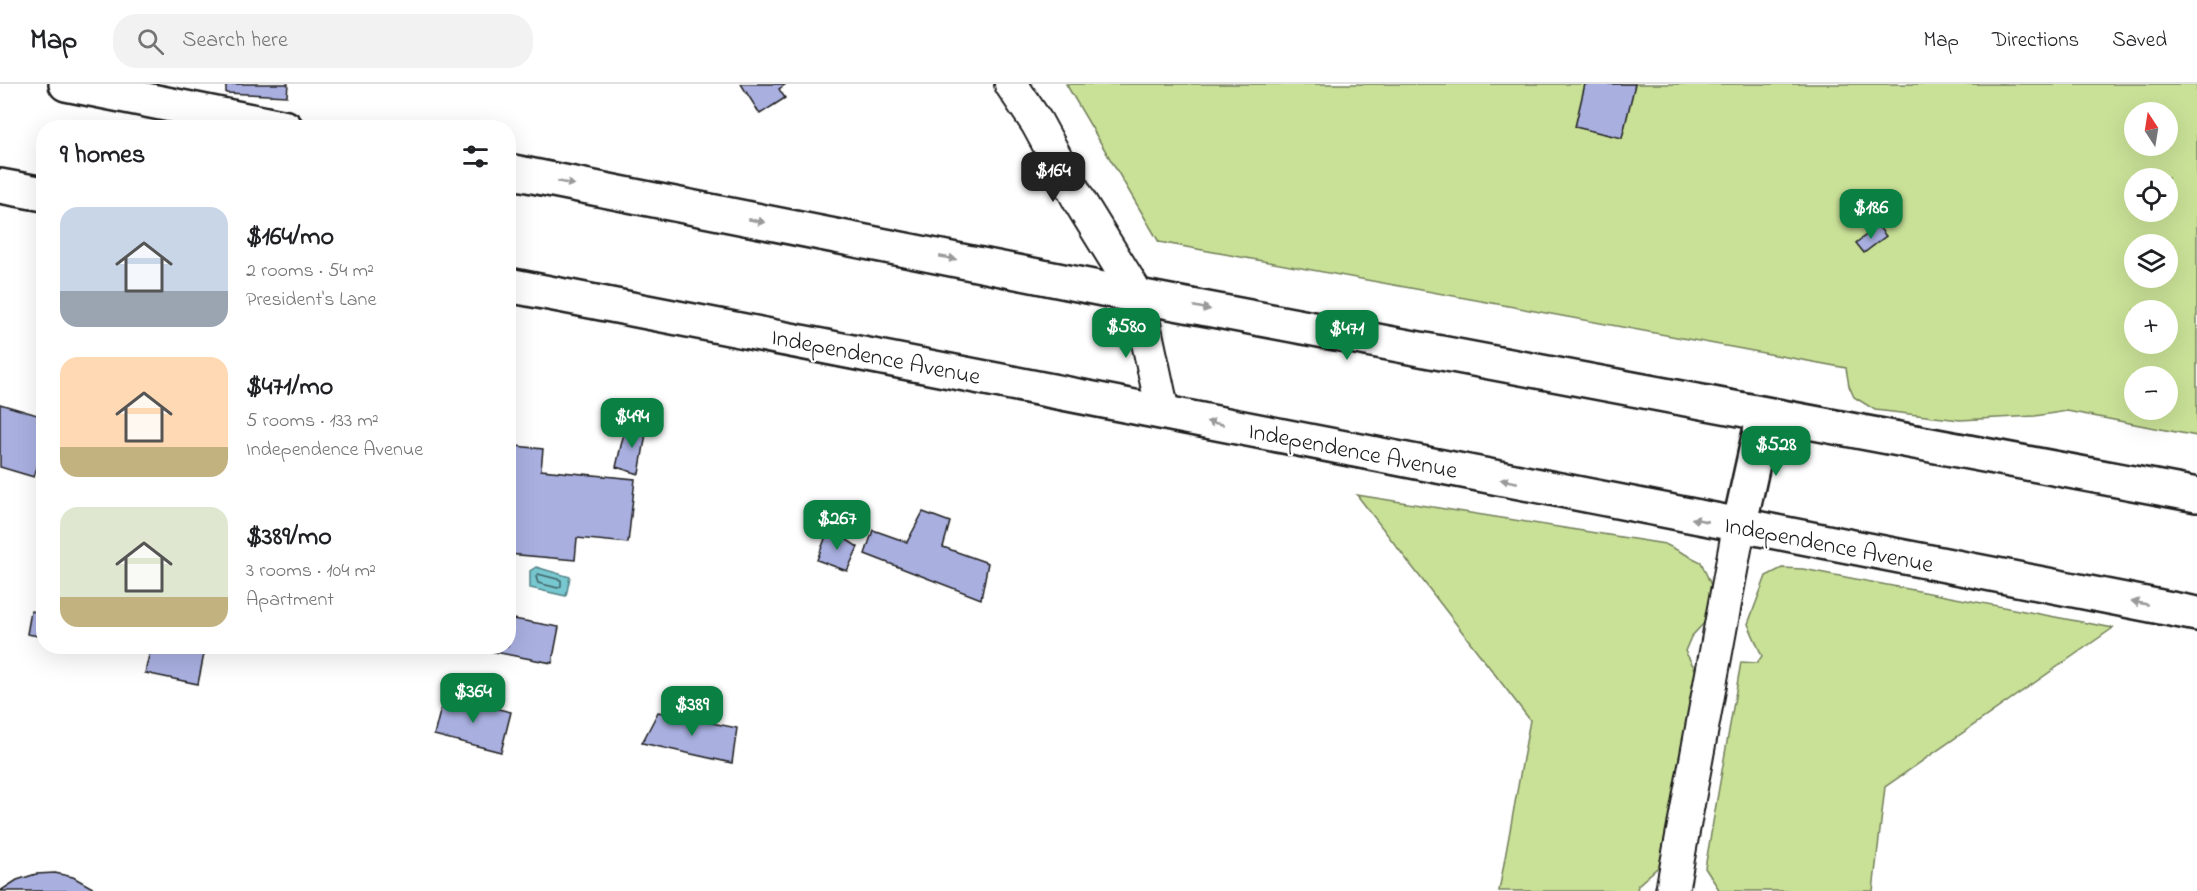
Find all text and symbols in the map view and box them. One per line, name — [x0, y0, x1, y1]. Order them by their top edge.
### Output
search box — [113, 14, 533, 68]
text: Map — [30, 21, 77, 62]
icon: search — [134, 25, 167, 58]
text: Search here — [182, 25, 288, 57]
text: Map — [1923, 26, 1959, 56]
text: Directions — [1992, 26, 2079, 56]
text: Saved — [2112, 26, 2167, 56]
north arrow — [2124, 102, 2178, 156]
map controls — [2124, 102, 2178, 420]
text: 9 homes — [60, 137, 145, 175]
icon: filters — [459, 140, 492, 173]
pin: $164 — [1017, 152, 1089, 203]
text: $164 — [1035, 157, 1071, 186]
button: locate — [2124, 168, 2178, 222]
one-way arrow — [557, 179, 576, 188]
pin: $186 — [1835, 189, 1907, 240]
text: $186 — [1854, 194, 1888, 223]
one-way arrow — [748, 217, 767, 226]
text: $164/mo — [246, 219, 334, 257]
icon: home — [108, 231, 180, 303]
button: layers — [2124, 234, 2178, 288]
one-way arrow — [939, 254, 958, 264]
text: 2 rooms · 54 m² — [246, 257, 374, 286]
text: President's Lane — [246, 286, 376, 315]
button: + — [2124, 300, 2178, 354]
one-way arrow — [1192, 304, 1211, 313]
pin: $580 — [1090, 308, 1162, 359]
pin: $471 — [1311, 310, 1383, 361]
text: $580 — [1106, 313, 1146, 342]
text: $471 — [1330, 315, 1364, 344]
street label: Independence Avenue — [768, 321, 983, 396]
button: − — [2124, 366, 2178, 420]
text: $471/mo — [246, 369, 333, 407]
icon: home — [108, 381, 180, 453]
pin: $494 — [596, 398, 668, 449]
text: $494 — [615, 403, 649, 432]
text: 5 rooms · 133 m² — [246, 407, 379, 436]
street label: Independence Avenue — [1245, 415, 1460, 490]
one-way arrow — [1206, 417, 1224, 427]
pin: $528 — [1740, 426, 1812, 477]
text: $528 — [1756, 431, 1796, 460]
text: Independence Avenue — [246, 436, 423, 465]
one-way arrow — [1500, 476, 1518, 486]
pin: $267 — [801, 500, 873, 551]
text: $267 — [817, 505, 857, 534]
street label: Independence Avenue — [1721, 509, 1936, 584]
one-way arrow — [1691, 515, 1710, 524]
text: $389/mo — [246, 519, 332, 557]
icon: home — [108, 531, 180, 603]
text: 3 rooms · 104 m² — [246, 557, 376, 586]
text: Apartment — [246, 586, 334, 615]
one-way arrow — [2130, 598, 2149, 607]
pin: $364 — [437, 673, 509, 724]
text: $364 — [454, 678, 492, 707]
pin: $389 — [656, 686, 728, 737]
text: $389 — [675, 691, 709, 720]

